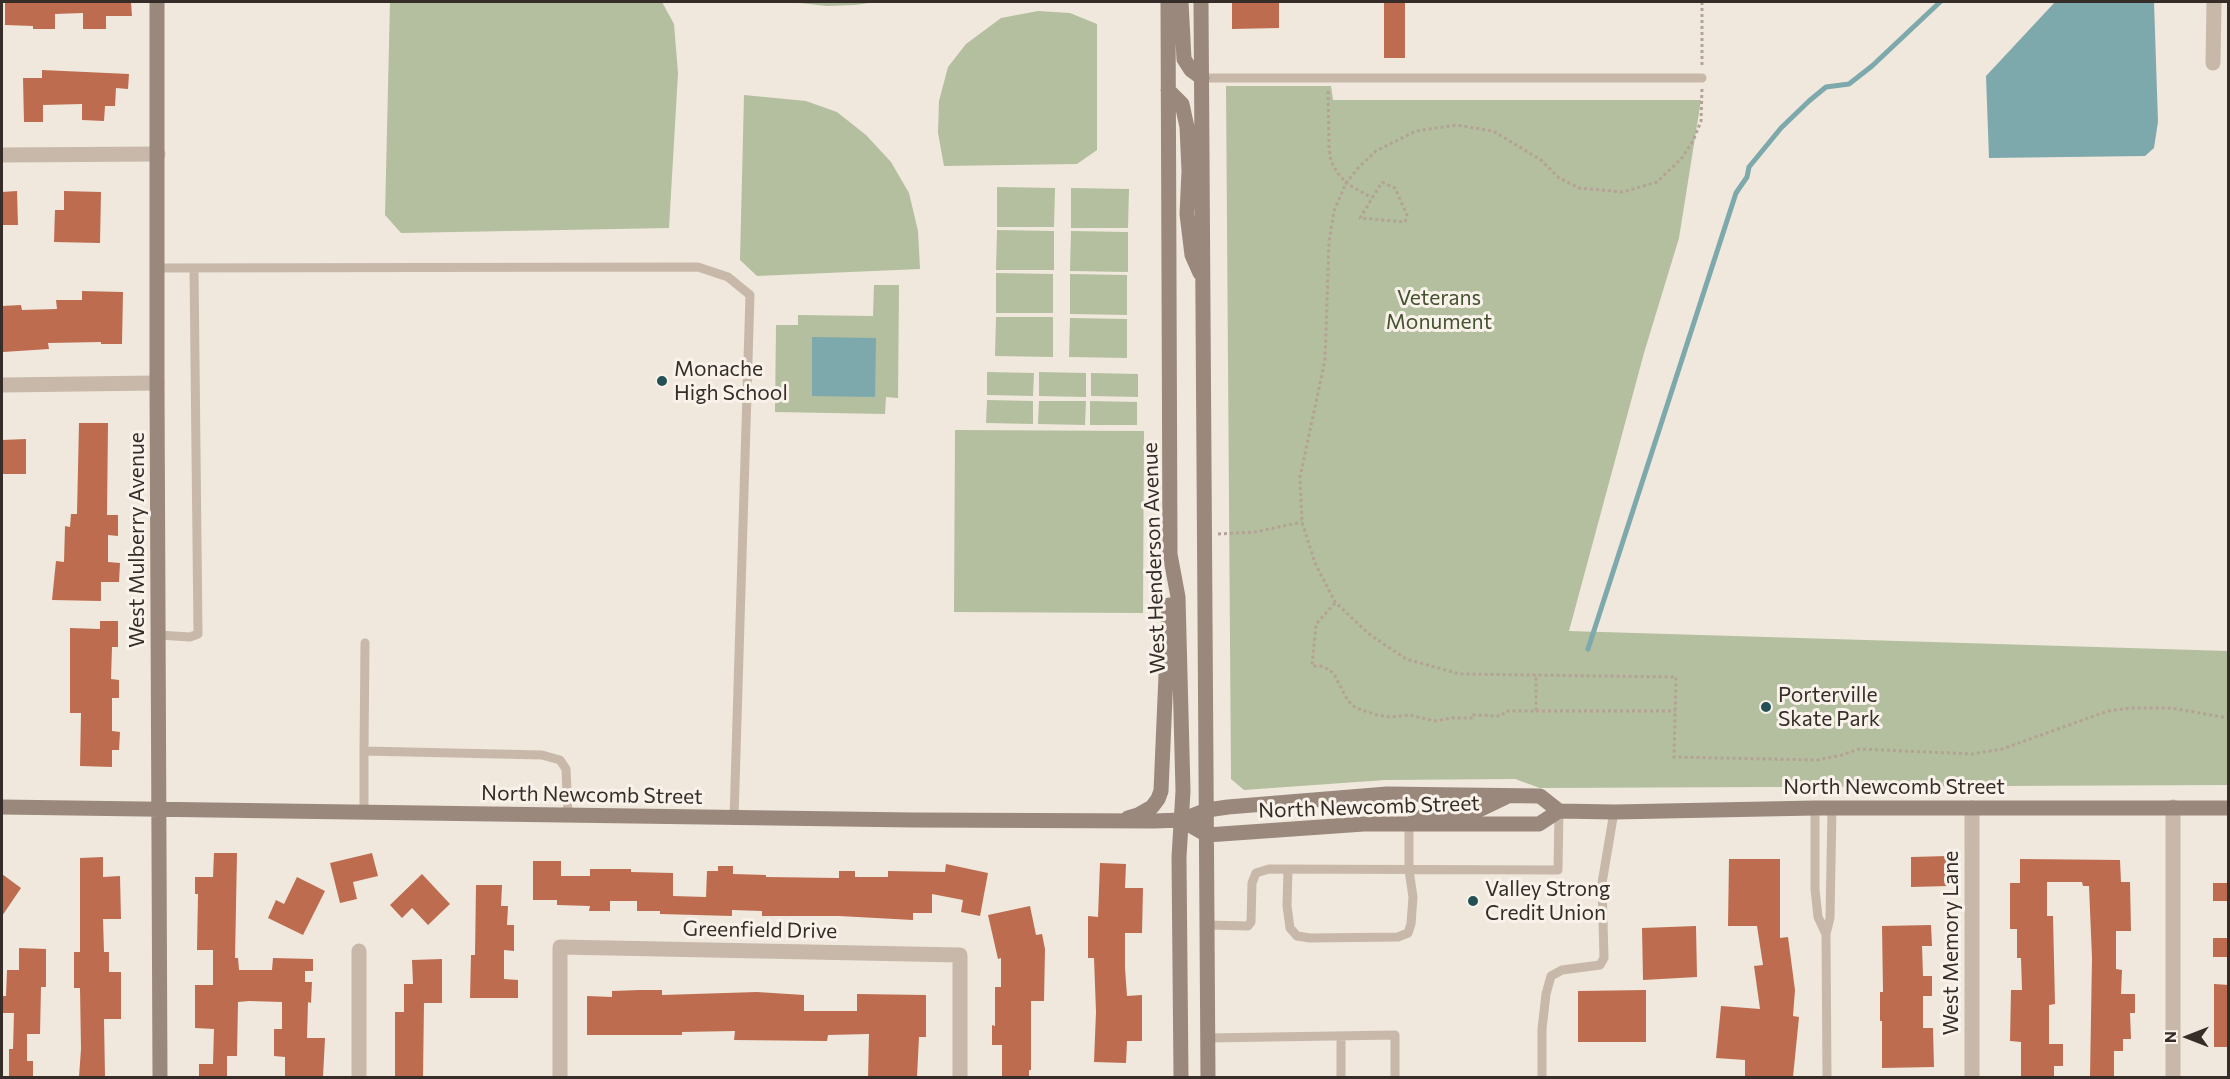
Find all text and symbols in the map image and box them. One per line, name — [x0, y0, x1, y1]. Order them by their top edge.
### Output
park label: Veterans Monument — [1386, 285, 1492, 335]
place label: Monache High School — [674, 356, 788, 406]
marker: Monache High School — [655, 374, 669, 388]
street label: West Mulberry Avenue — [124, 432, 150, 648]
street label: West Henderson Avenue — [1137, 442, 1171, 674]
place label: Porterville Skate Park — [1778, 682, 1880, 732]
marker: Porterville Skate Park — [1759, 700, 1773, 714]
street label: North Newcomb Street — [1783, 774, 2005, 800]
street label: North Newcomb Street — [481, 780, 703, 810]
street label: North Newcomb Street — [1258, 791, 1480, 823]
street label: West Memory Lane — [1938, 851, 1964, 1035]
place label: Valley Strong Credit Union — [1485, 876, 1610, 926]
marker: Valley Strong Credit Union — [1466, 894, 1480, 908]
street label: Greenfield Drive — [682, 916, 838, 944]
north arrow — [2158, 1007, 2218, 1067]
text: N — [2160, 1031, 2179, 1043]

